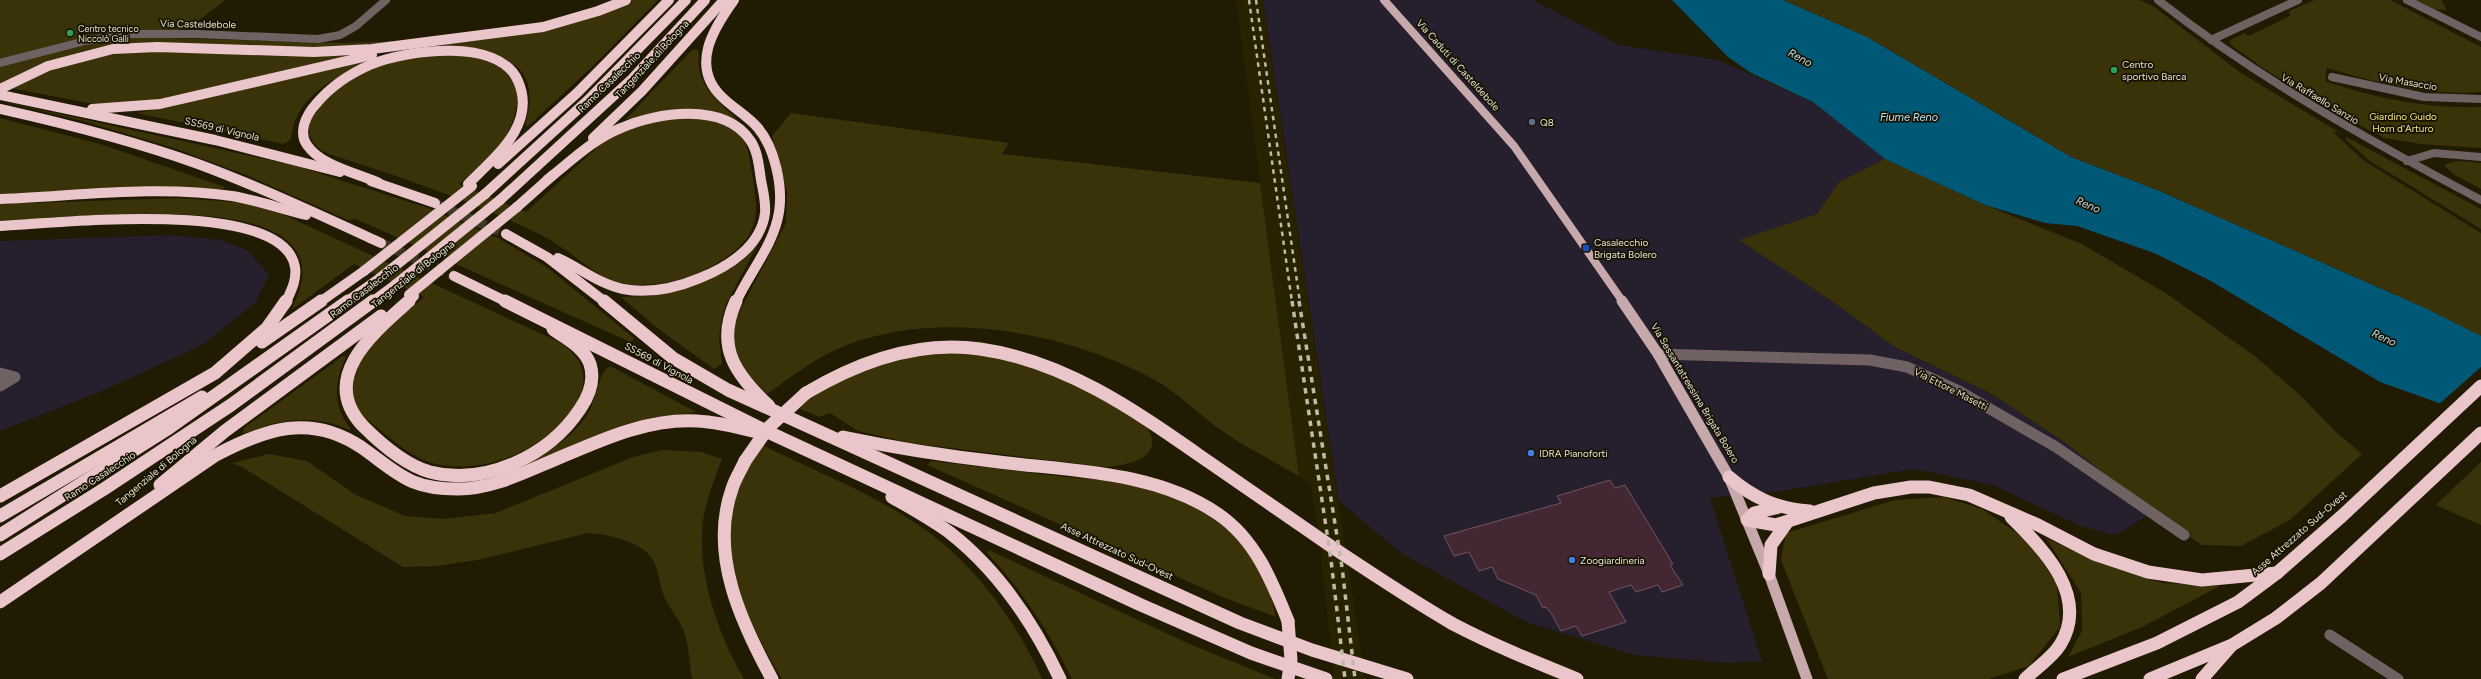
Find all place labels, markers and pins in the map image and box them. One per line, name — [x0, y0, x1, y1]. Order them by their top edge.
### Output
place label: Centro tecnico Niccolò Galli — [78, 23, 139, 44]
marker: Centro tecnico Niccolò Galli — [65, 28, 75, 38]
place label: Centro sportivo Barca — [2122, 58, 2186, 83]
marker: Centro sportivo Barca — [2109, 65, 2119, 75]
place label: Q8 — [1540, 116, 1554, 129]
marker: Q8 — [1527, 117, 1537, 127]
place label: Casalecchio Brigata Bolero — [1594, 236, 1657, 261]
marker: Casalecchio Brigata Bolero — [1581, 243, 1591, 253]
place label: IDRA Pianoforti — [1539, 447, 1608, 460]
marker: IDRA Pianoforti — [1526, 448, 1536, 458]
place label: Zoogiardineria — [1580, 554, 1645, 567]
marker: Zoogiardineria — [1567, 555, 1577, 565]

